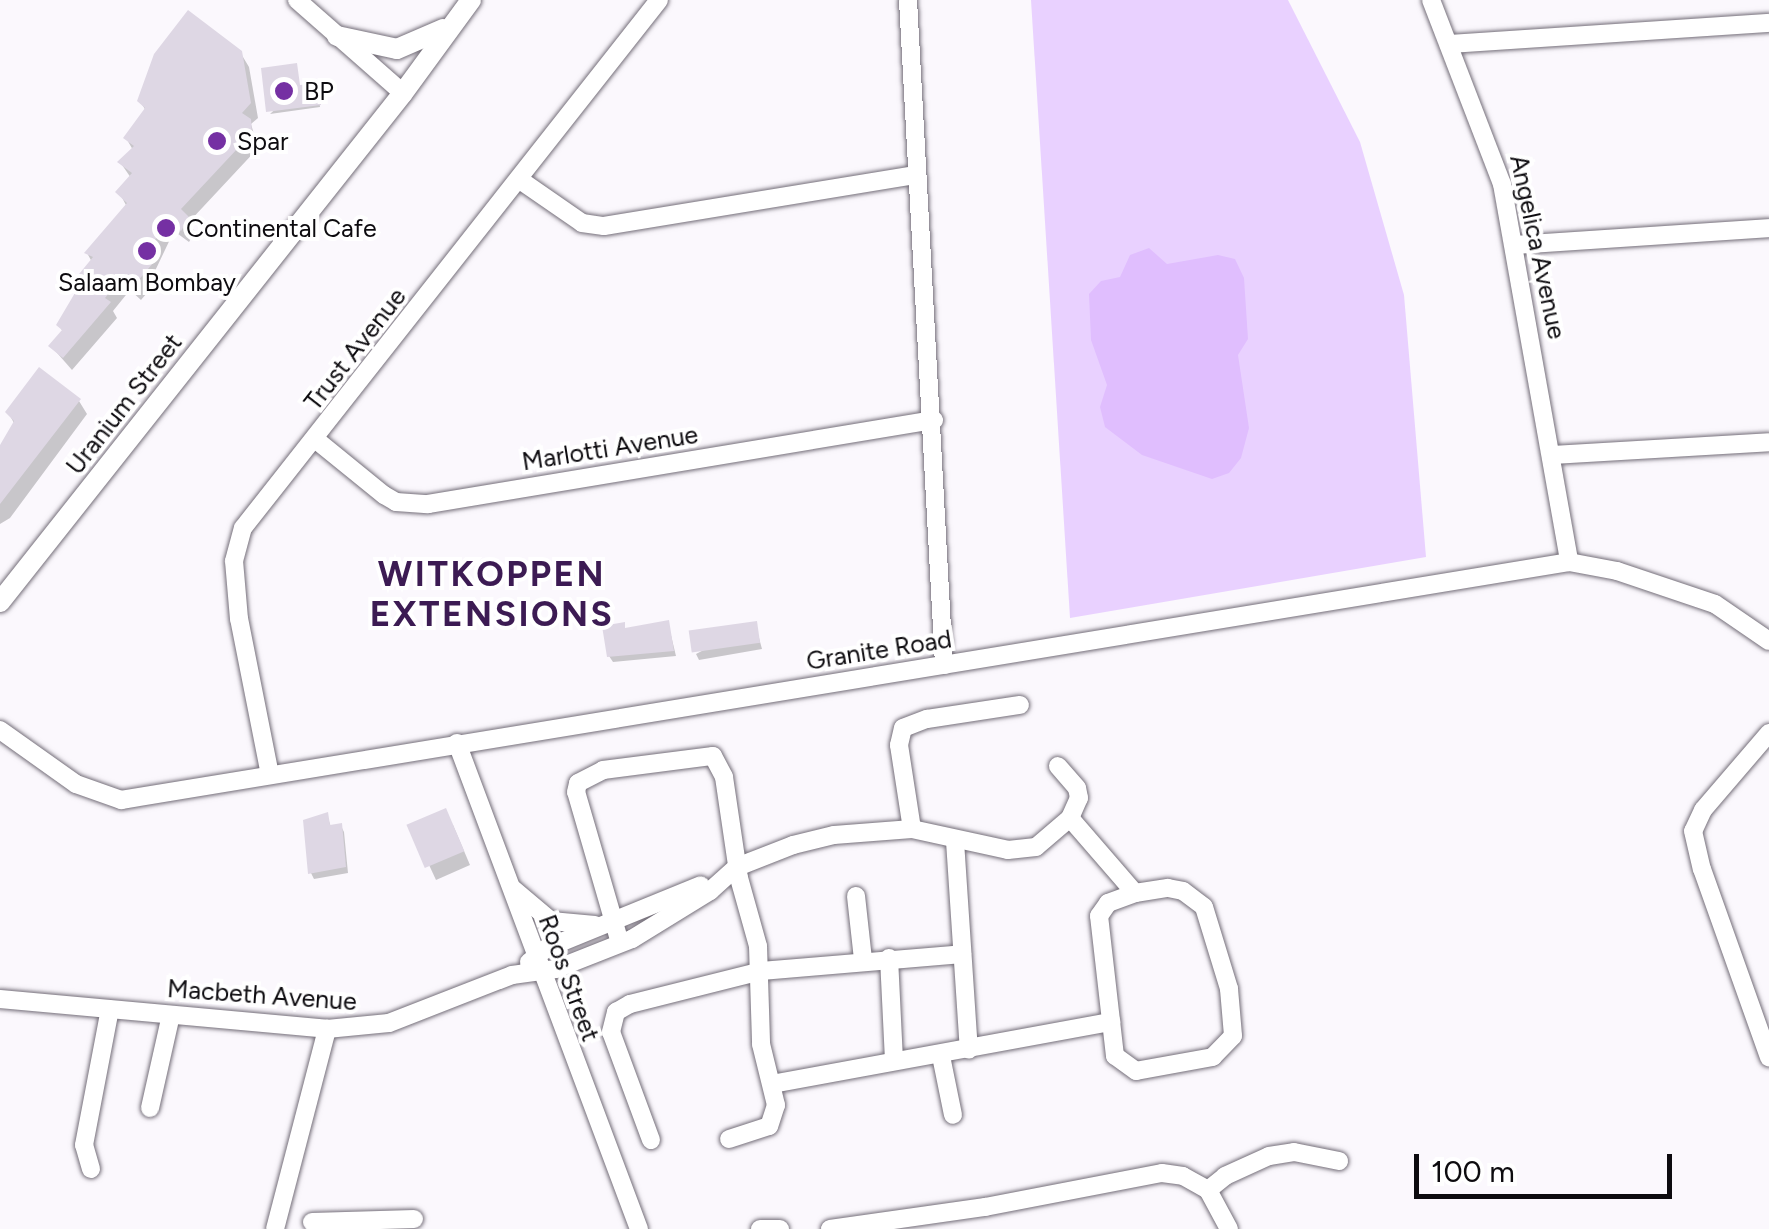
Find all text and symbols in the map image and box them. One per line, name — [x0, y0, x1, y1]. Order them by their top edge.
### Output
place label: BP — [304, 76, 334, 106]
marker: BP — [273, 80, 295, 102]
place label: Spar — [237, 126, 288, 156]
marker: Spar — [206, 130, 228, 152]
street label: Angelica Avenue — [1504, 152, 1572, 342]
place label: Continental Cafe — [186, 213, 377, 243]
marker: Continental Cafe — [155, 217, 177, 239]
marker: Salaam Bombay — [136, 240, 158, 262]
place label: Salaam Bombay — [58, 267, 236, 297]
street label: Trust Avenue — [298, 282, 412, 416]
street label: Uranium Street — [60, 328, 188, 480]
street label: Marlotti Avenue — [520, 419, 700, 477]
district label: WITKOPPEN EXTENSIONS — [370, 553, 614, 635]
street label: Granite Road — [804, 624, 954, 676]
street label: Roos Street — [532, 911, 606, 1045]
street label: Macbeth Avenue — [166, 973, 358, 1017]
scale bar — [1419, 1134, 1676, 1196]
text: 100 m — [1431, 1153, 1515, 1190]

